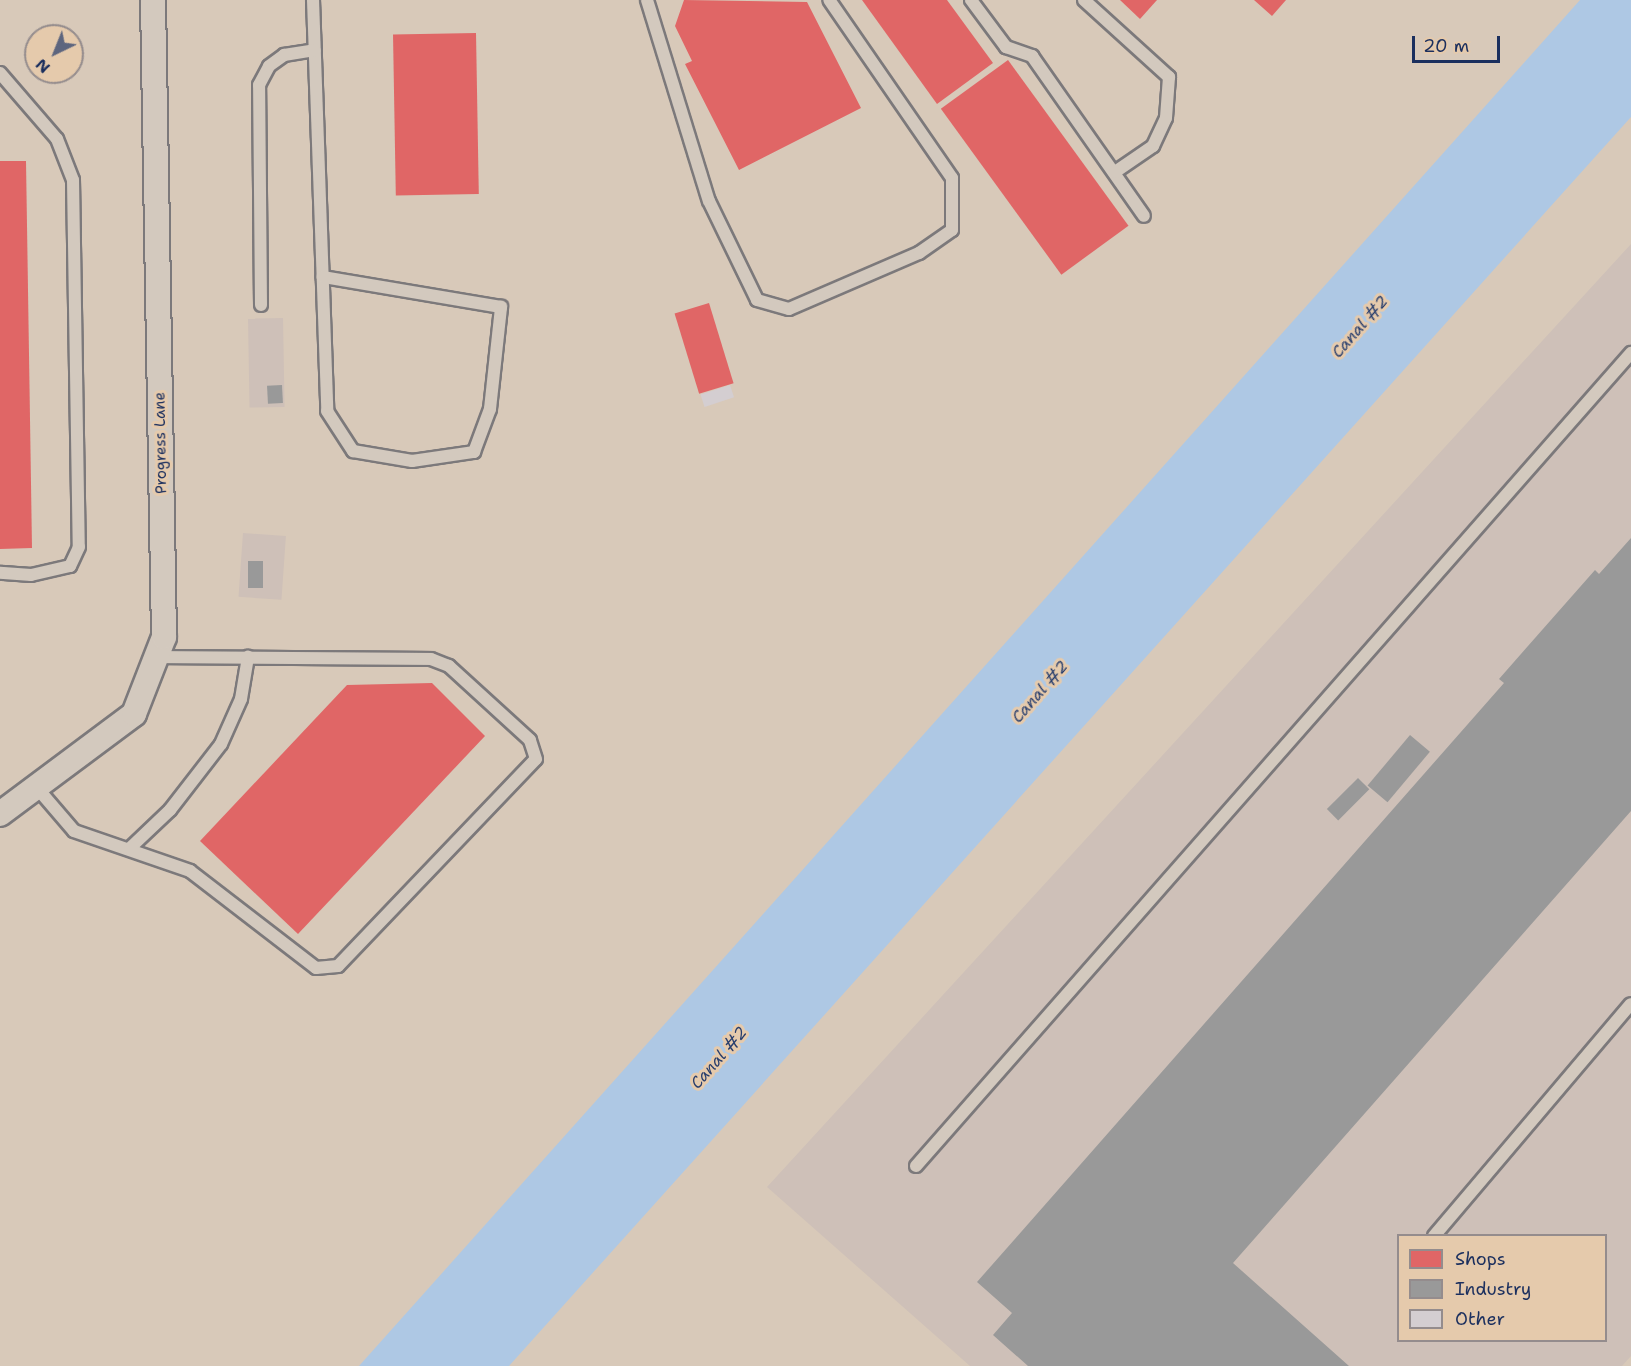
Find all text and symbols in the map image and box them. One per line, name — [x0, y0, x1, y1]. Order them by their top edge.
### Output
north arrow — [24, 24, 84, 84]
scale bar — [1415, 24, 1504, 62]
text: 20 m — [1423, 34, 1469, 58]
text: N — [31, 54, 55, 78]
water label: Canal #2 — [1328, 292, 1392, 362]
street label: Progress Lane — [151, 392, 171, 494]
water label: Canal #2 — [1008, 657, 1072, 727]
water label: Canal #2 — [687, 1023, 751, 1093]
legend — [1397, 1234, 1607, 1342]
text: Shops — [1455, 1247, 1506, 1271]
text: Industry — [1455, 1277, 1531, 1301]
text: Other — [1455, 1307, 1505, 1331]

